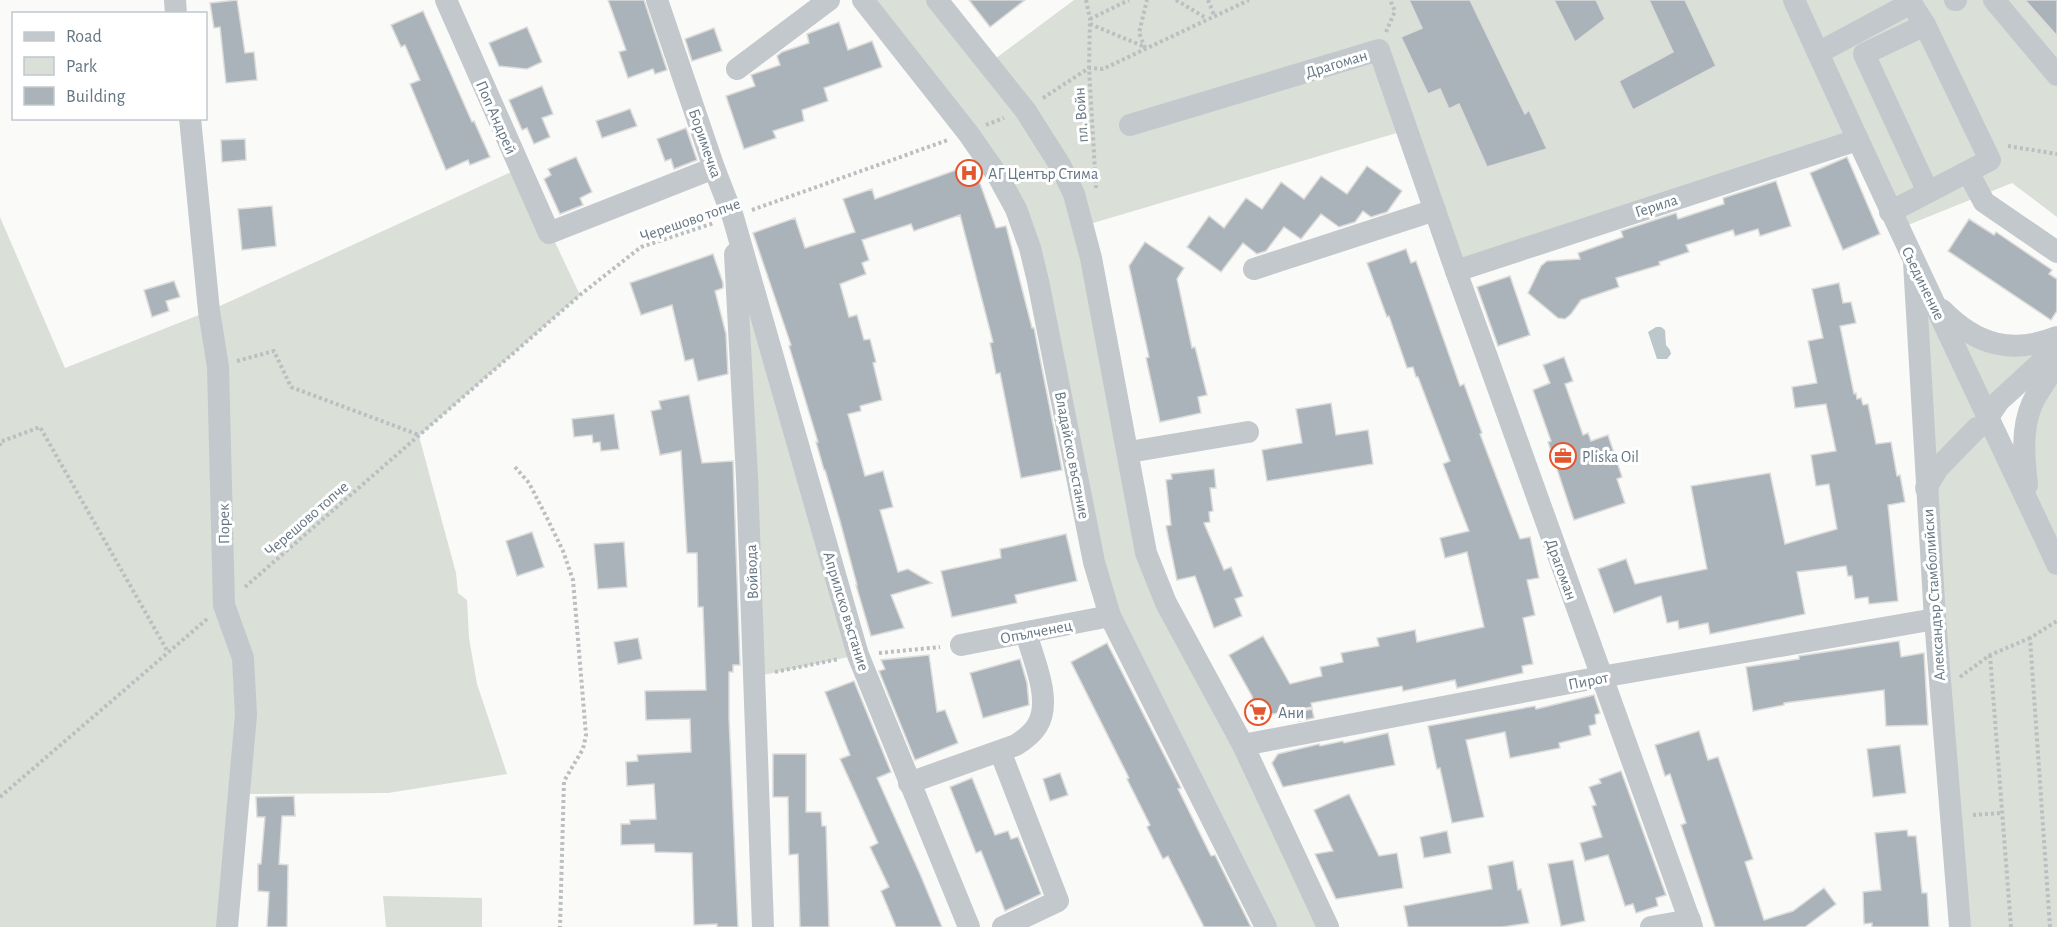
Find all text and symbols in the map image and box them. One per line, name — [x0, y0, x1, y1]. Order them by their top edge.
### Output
legend — [12, 12, 207, 120]
text: Road — [66, 28, 102, 46]
street label: Драгоман — [1303, 47, 1369, 81]
text: Park — [66, 58, 98, 76]
street label: Поп Андрей — [473, 78, 519, 157]
street label: пл. Войн — [1071, 87, 1091, 143]
text: Building — [66, 88, 126, 106]
street label: Боримечка — [686, 107, 724, 180]
hospital icon: АГ Център Стима — [954, 158, 984, 188]
place label: АГ Център Стима — [988, 166, 1098, 182]
street label: Герила — [1633, 192, 1680, 220]
street label: Черешово топче — [638, 195, 743, 245]
street label: Съединение — [1898, 244, 1948, 323]
street label: Владайско въстание — [1052, 390, 1092, 520]
office icon: Pliska Oil — [1548, 441, 1578, 471]
place label: Pliska Oil — [1582, 449, 1639, 465]
street label: Черешово топче — [262, 478, 351, 559]
street label: Порек — [216, 503, 232, 545]
street label: Александър Стамболийски — [1920, 508, 1948, 681]
street label: Драгоман — [1543, 537, 1580, 602]
street label: Войвода — [743, 544, 761, 600]
street label: Априлско въстание — [820, 550, 872, 673]
street label: Опълченец — [999, 617, 1074, 647]
street label: Пирот — [1567, 669, 1610, 693]
supermarket icon: Ани — [1243, 697, 1273, 727]
place label: Ани — [1278, 705, 1304, 721]

